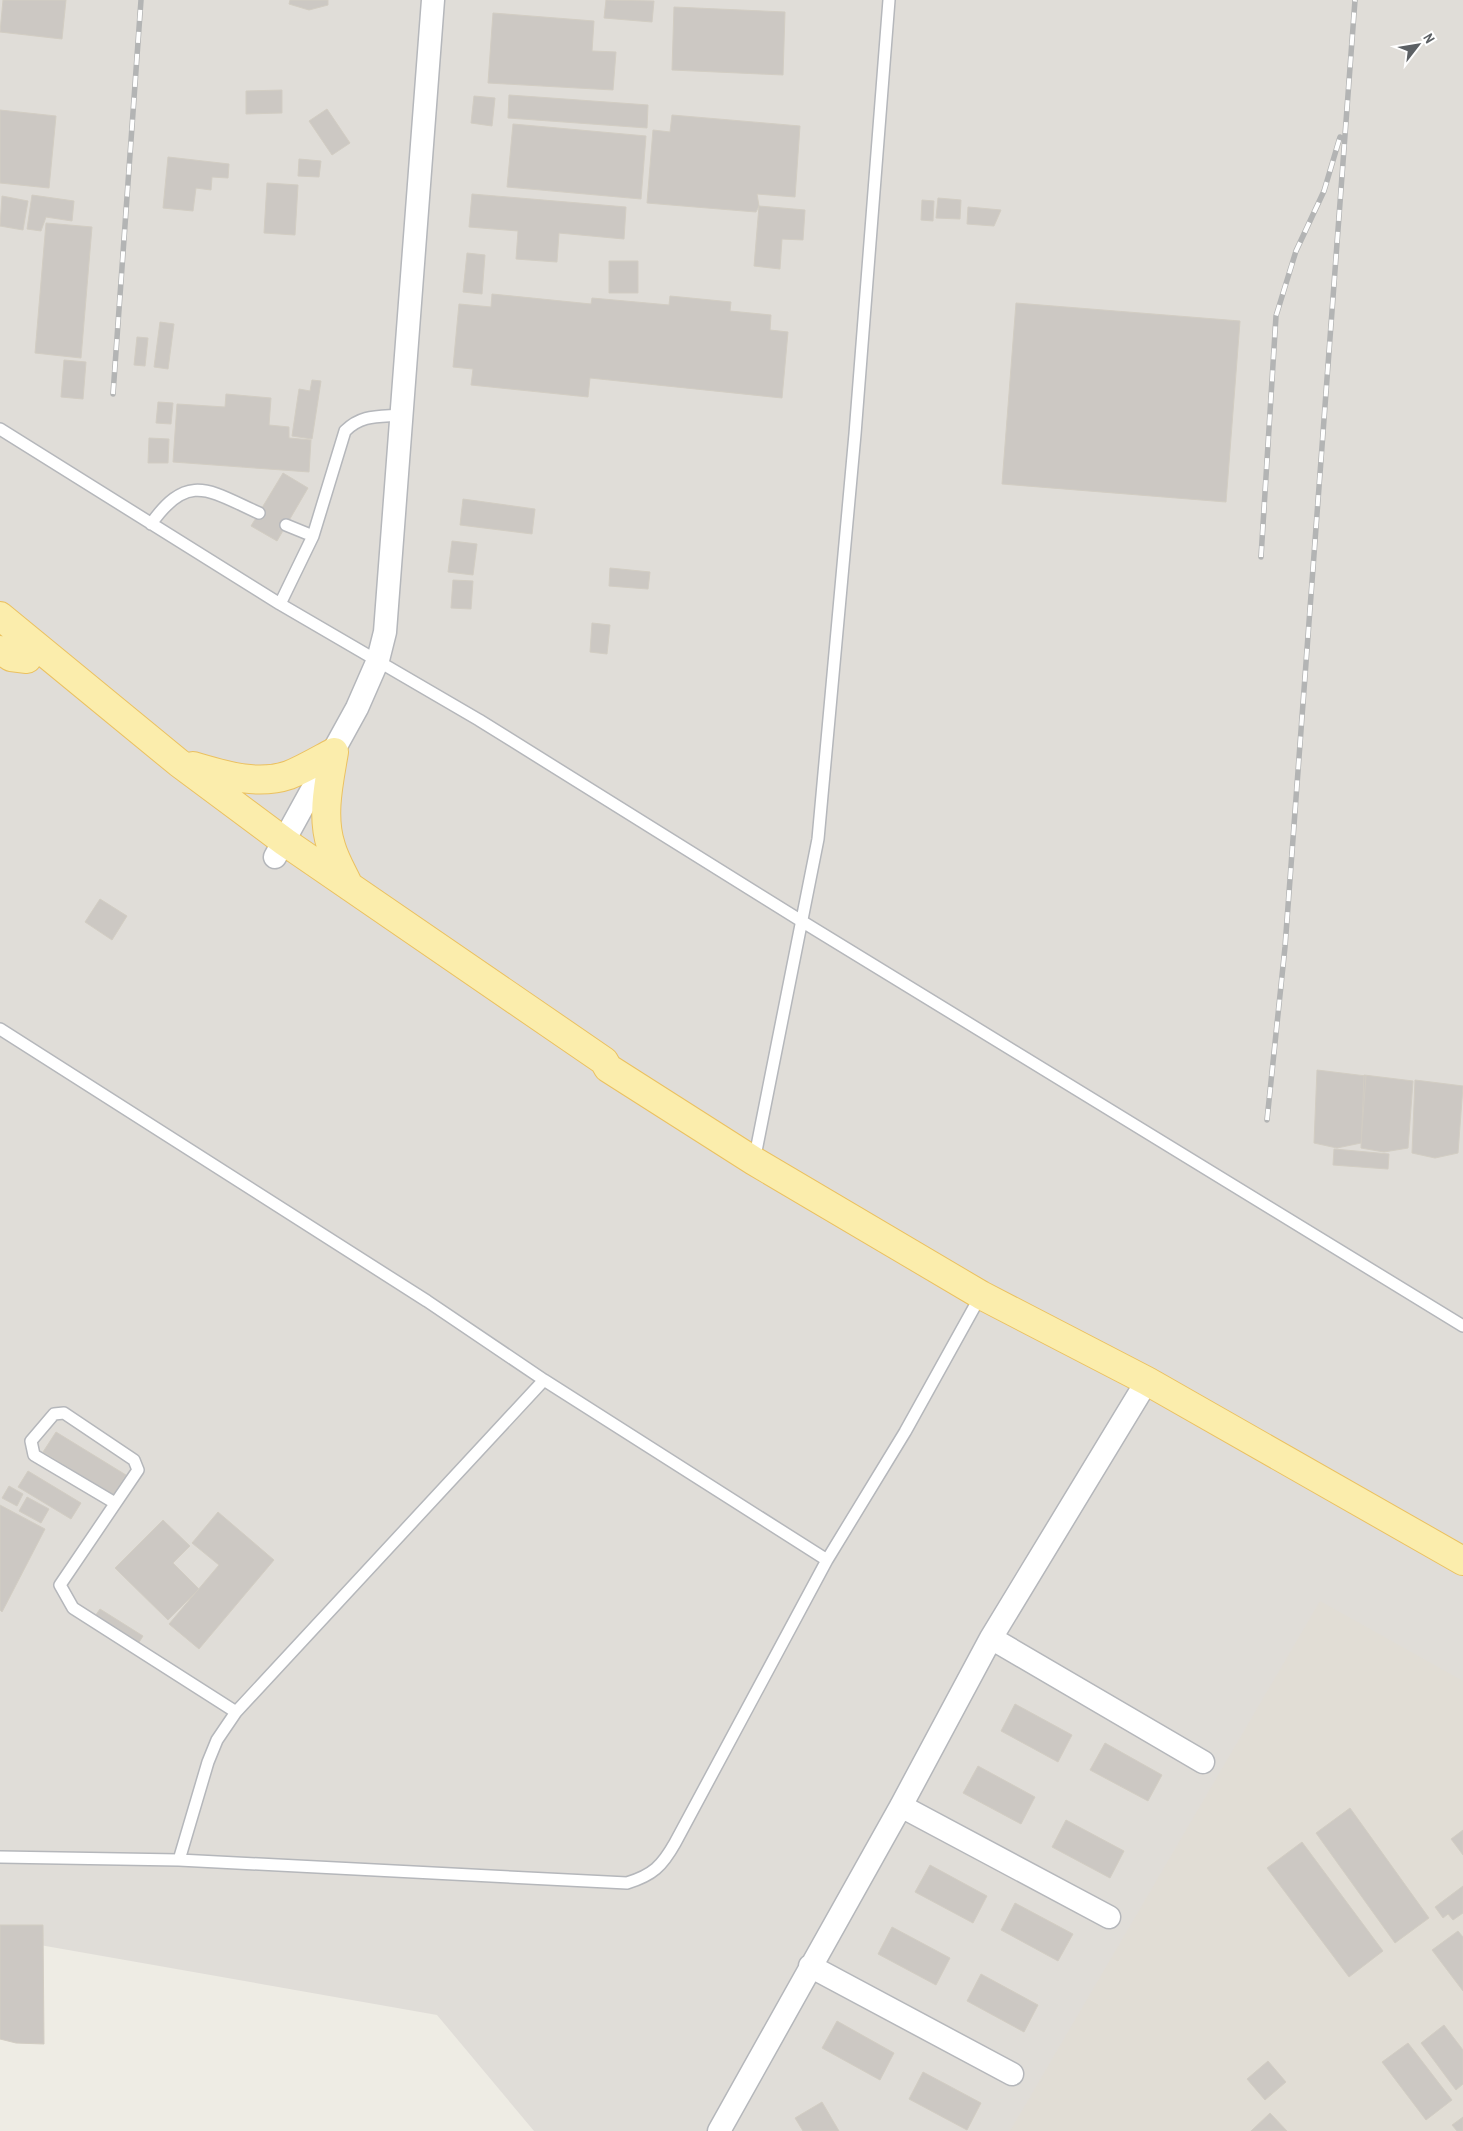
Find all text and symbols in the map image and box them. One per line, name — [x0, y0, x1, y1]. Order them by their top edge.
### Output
north arrow — [1393, 20, 1443, 70]
text: N — [1419, 30, 1439, 46]

